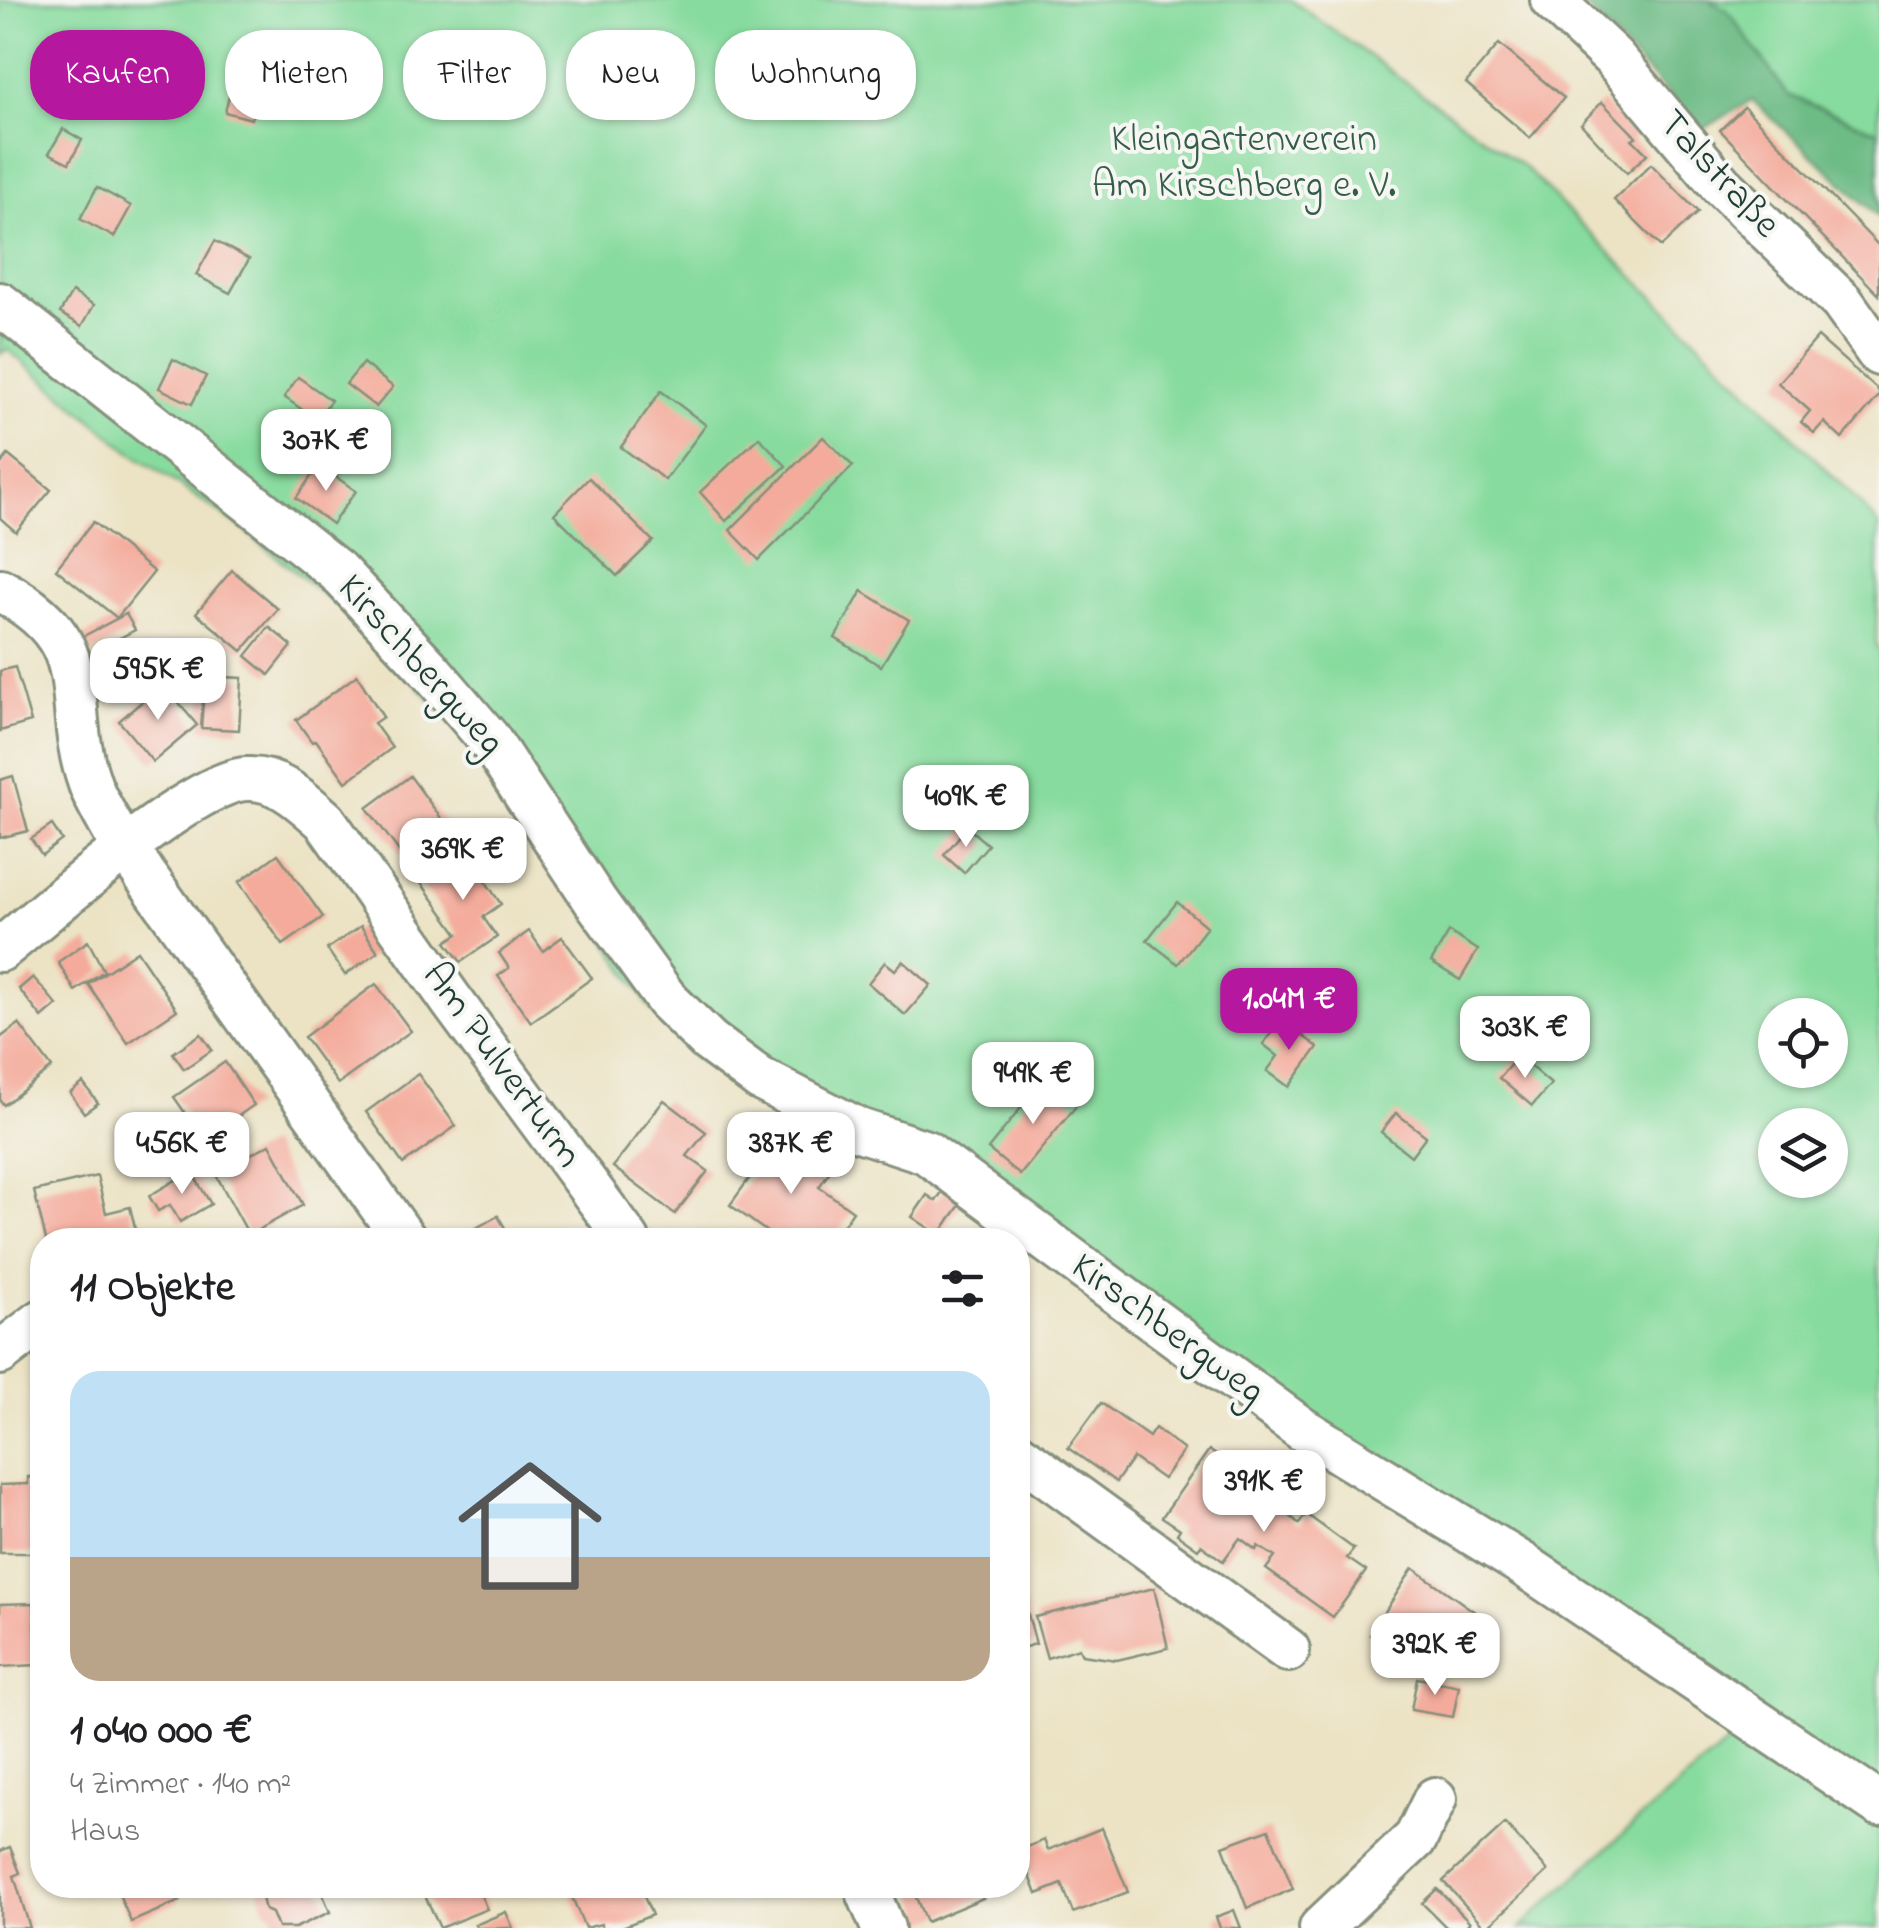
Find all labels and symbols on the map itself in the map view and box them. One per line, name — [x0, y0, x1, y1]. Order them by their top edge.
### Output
street label: Talstraße — [1643, 97, 1793, 253]
park label: Kleingartenverein Am Kirschberg e. V. — [1092, 111, 1396, 216]
pin: 307K € — [245, 409, 407, 494]
street label: Kirschbergweg — [322, 562, 518, 770]
pin: 595K € — [77, 638, 239, 723]
pin: 409K € — [885, 765, 1047, 850]
pin: 369K € — [382, 818, 544, 903]
street label: Am Pulverturm — [406, 951, 596, 1181]
pin: 1.04M € — [1197, 968, 1381, 1053]
pin: 303K € — [1444, 996, 1606, 1081]
pin: 949K € — [952, 1042, 1114, 1127]
pin: 456K € — [101, 1112, 263, 1197]
pin: 387K € — [710, 1112, 872, 1197]
street label: Kirschbergweg — [1058, 1239, 1276, 1421]
pin: 391K € — [1183, 1450, 1345, 1535]
pin: 392K € — [1354, 1613, 1516, 1698]

